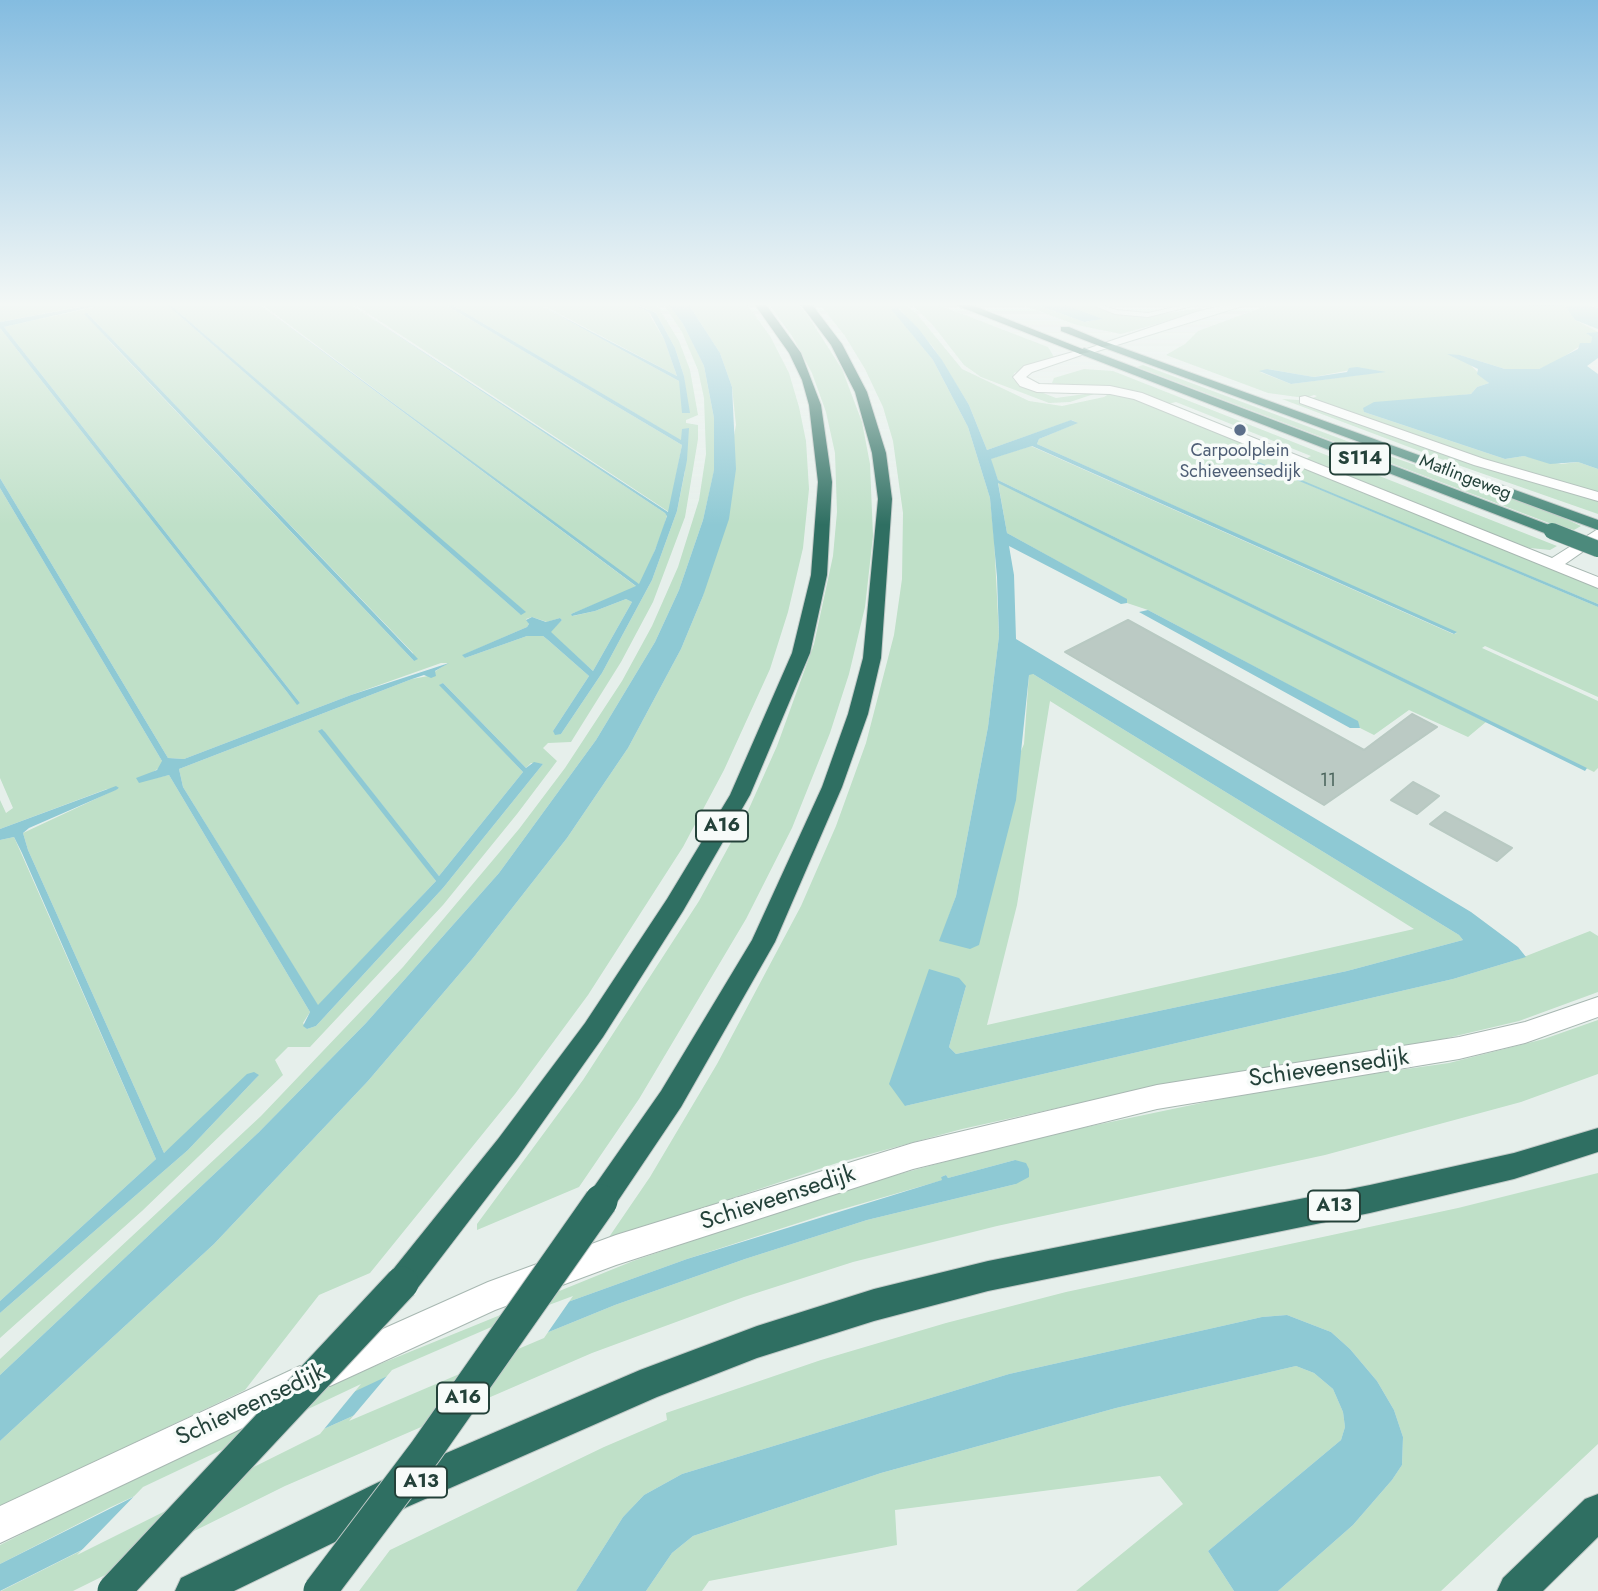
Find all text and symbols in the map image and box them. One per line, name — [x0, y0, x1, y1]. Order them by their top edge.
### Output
marker: Carpoolplein Schieveensedijk — [1232, 422, 1248, 438]
place label: Carpoolplein Schieveensedijk — [1179, 441, 1301, 484]
road number: S114 — [1330, 444, 1390, 474]
street label: Matlingeweg — [1416, 451, 1514, 505]
house number: 11 — [1320, 771, 1336, 793]
road number: A16 — [696, 810, 748, 842]
street label: Schieveensedijk — [1247, 1044, 1411, 1094]
street label: Schieveensedijk — [697, 1160, 859, 1238]
road number: A13 — [1308, 1190, 1360, 1222]
street label: Schieveensedijk — [172, 1359, 330, 1453]
road number: A16 — [437, 1382, 489, 1414]
road number: A13 — [395, 1466, 447, 1498]

